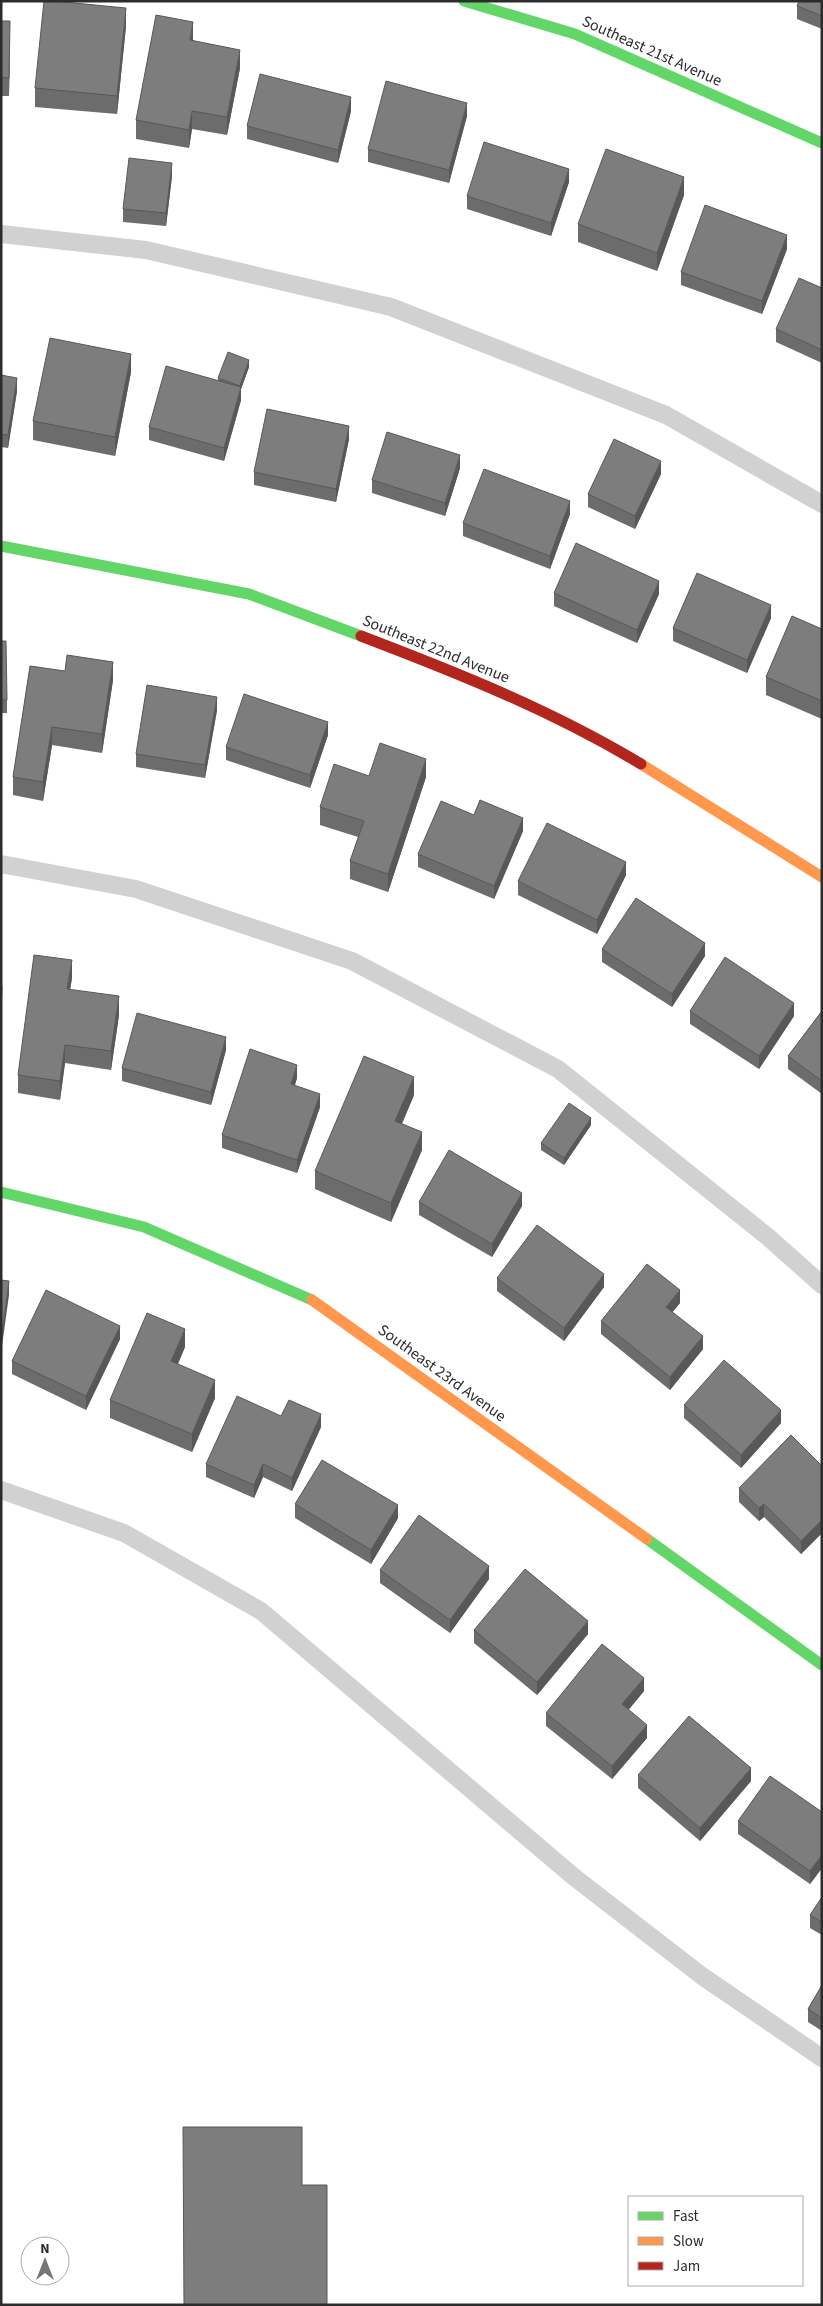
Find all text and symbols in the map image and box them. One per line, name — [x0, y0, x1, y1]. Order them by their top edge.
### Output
street label: Southeast 21st Avenue — [579, 10, 726, 92]
street label: Southeast 22nd Avenue — [359, 609, 513, 689]
street label: Southeast 23rd Avenue — [373, 1319, 511, 1427]
legend — [628, 2196, 803, 2286]
text: Fast — [673, 2206, 699, 2227]
text: Slow — [673, 2231, 704, 2252]
north arrow — [20, 2236, 70, 2286]
text: N — [40, 2239, 50, 2259]
text: Jam — [673, 2256, 700, 2277]

